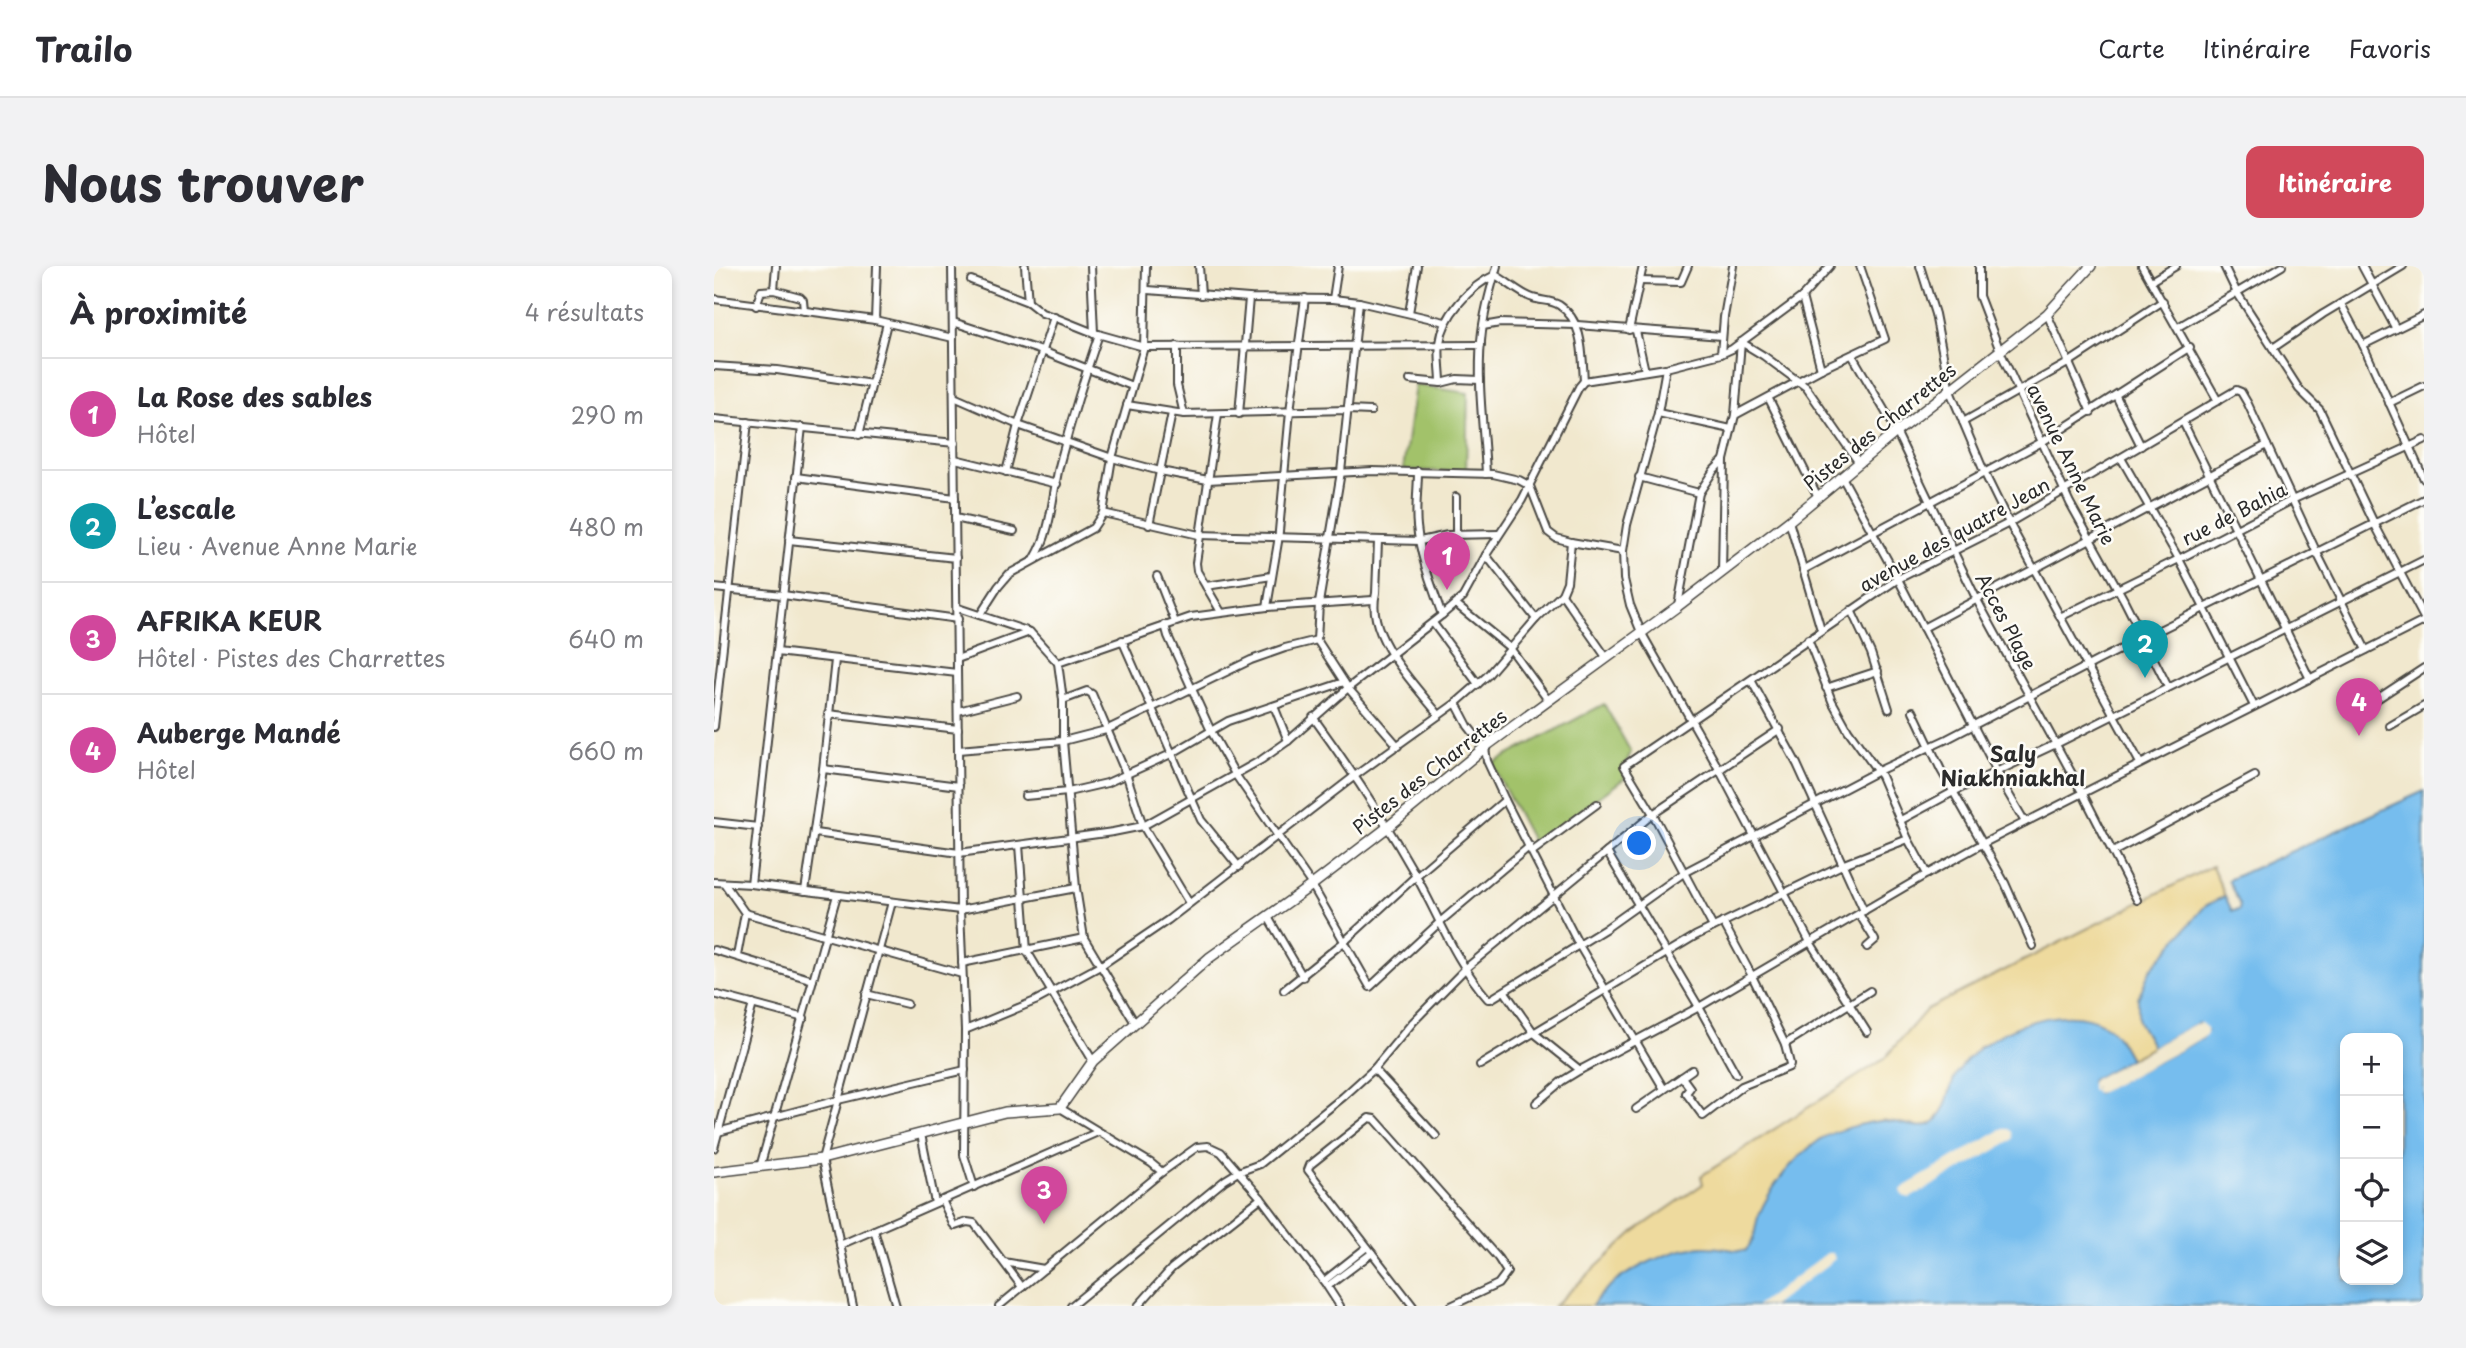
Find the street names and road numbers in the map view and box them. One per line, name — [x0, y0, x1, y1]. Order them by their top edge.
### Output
street label: Pistes des Charrettes — [1797, 355, 1961, 496]
street label: avenue Anne Marie — [2021, 379, 2123, 549]
street label: avenue des quatre Jean — [1854, 470, 2054, 598]
street label: rue de Bahia — [2176, 474, 2292, 552]
street label: Acces Plage — [1970, 567, 2044, 675]
street label: Pistes des Charrettes — [1346, 702, 1512, 840]

